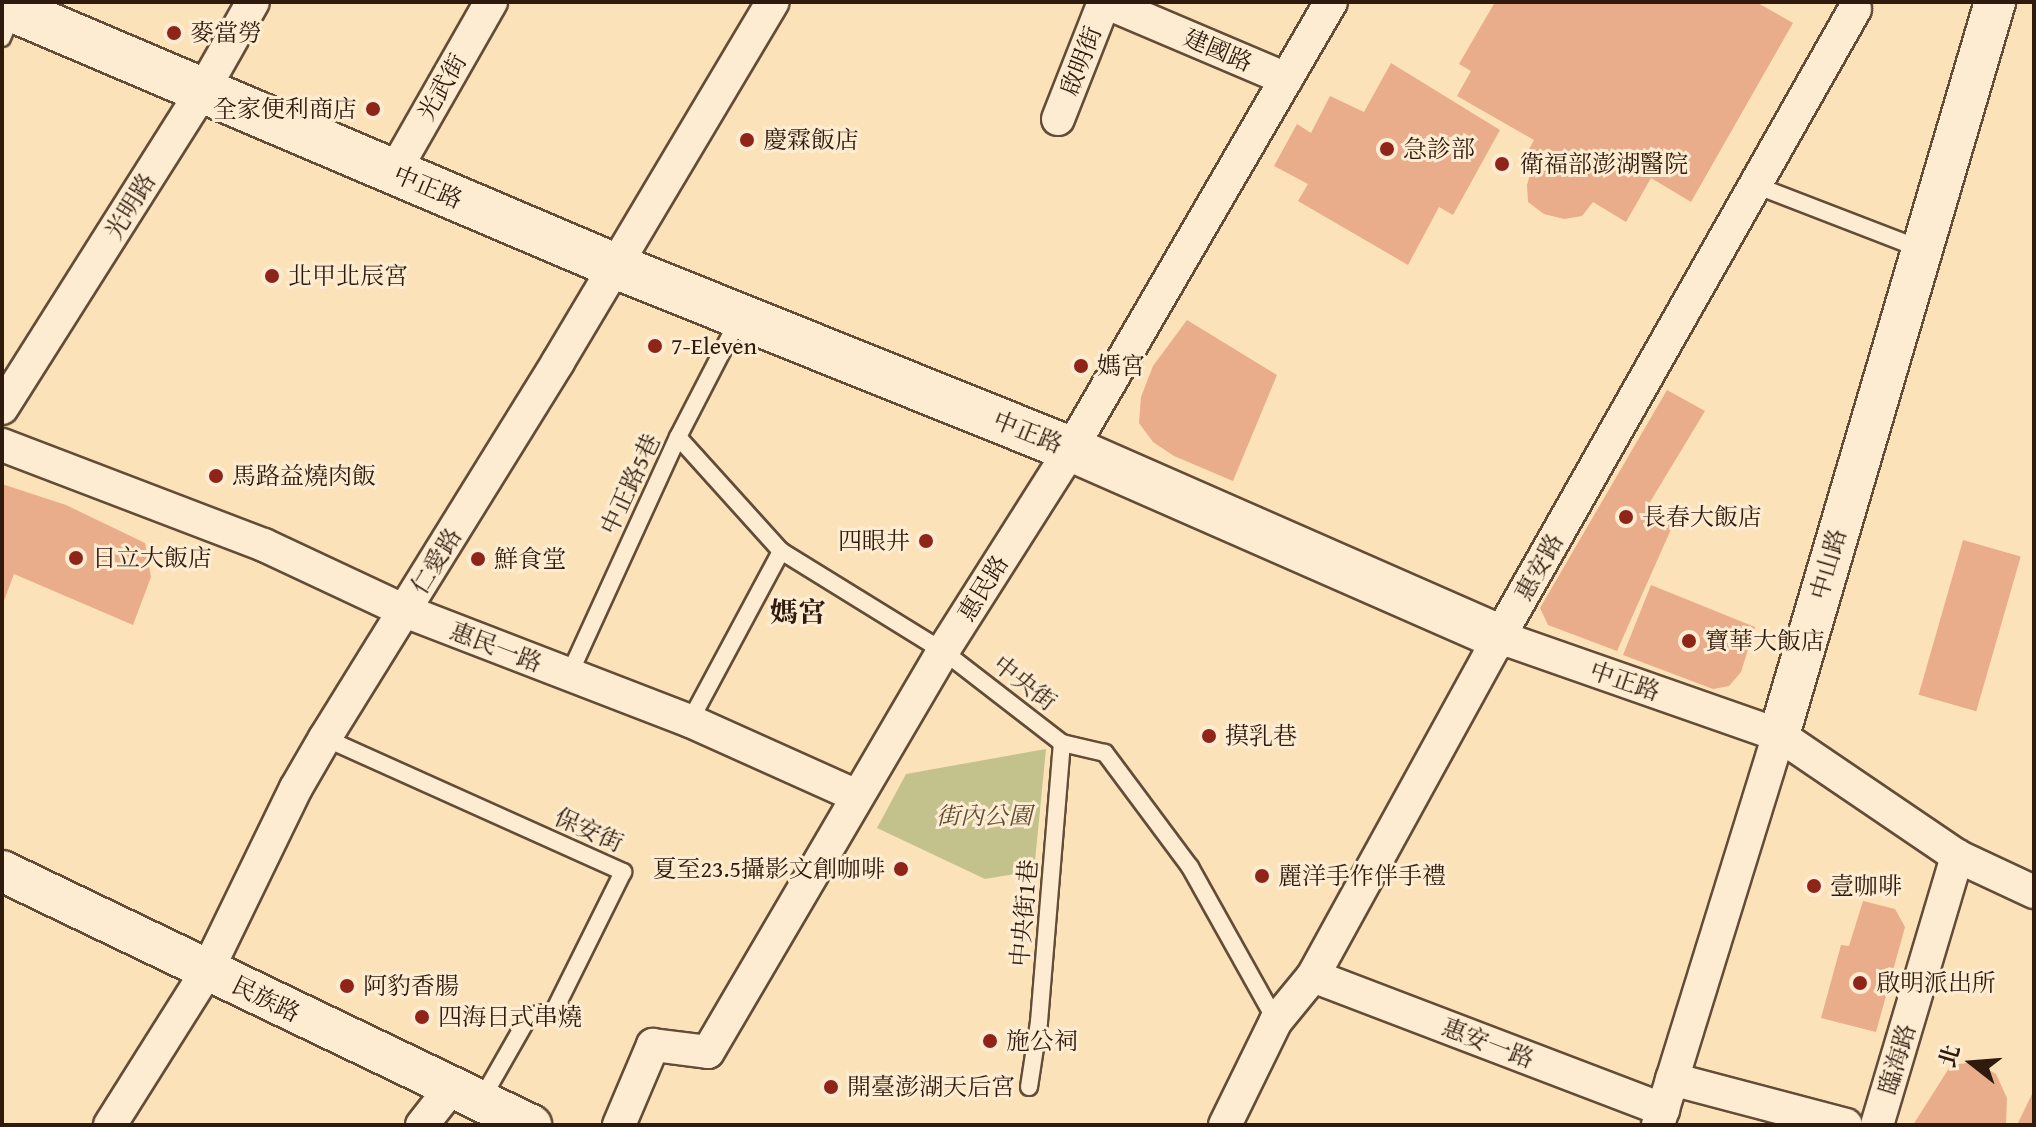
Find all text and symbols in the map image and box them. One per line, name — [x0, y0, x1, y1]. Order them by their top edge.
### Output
place label: 麥當勞 — [190, 19, 262, 47]
street label: 啟明街 — [1055, 22, 1107, 100]
street label: 建國路 — [1179, 23, 1257, 77]
marker: 麥當勞 — [165, 24, 183, 42]
street label: 光武街 — [412, 49, 472, 125]
place label: 全家便利商店 — [213, 95, 357, 123]
marker: 全家便利商店 — [364, 100, 382, 118]
place label: 慶霖飯店 — [763, 126, 859, 154]
marker: 慶霖飯店 — [738, 131, 756, 149]
place label: 急診部 — [1403, 135, 1475, 163]
marker: 急診部 — [1378, 140, 1396, 158]
place label: 衛福部澎湖醫院 — [1520, 150, 1688, 178]
marker: 衛福部澎湖醫院 — [1491, 153, 1513, 175]
street label: 中正路 — [389, 160, 467, 214]
street label: 光明路 — [99, 168, 161, 244]
place label: 北甲北辰宮 — [288, 262, 408, 290]
marker: 北甲北辰宮 — [263, 267, 281, 285]
place label: 7-Eleven — [671, 332, 757, 360]
marker: 7-Eleven — [646, 337, 664, 355]
place label: 媽宮 — [1097, 352, 1145, 380]
marker: 媽宮 — [1072, 357, 1090, 375]
street label: 中正路 — [989, 405, 1067, 459]
street label: 中正路5巷 — [594, 429, 666, 539]
place label: 馬路益燒肉飯 — [232, 462, 376, 490]
marker: 馬路益燒肉飯 — [207, 467, 225, 485]
place label: 長春大飯店 — [1642, 503, 1762, 531]
marker: 長春大飯店 — [1617, 508, 1635, 526]
street label: 仁愛路 — [405, 523, 467, 599]
street label: 中山路 — [1804, 525, 1852, 603]
place label: 四眼井 — [838, 527, 910, 555]
street label: 惠安路 — [1509, 529, 1569, 605]
marker: 四眼井 — [917, 532, 935, 550]
place label: 日立大飯店 — [92, 544, 212, 572]
place label: 鮮食堂 — [494, 545, 566, 573]
marker: 日立大飯店 — [67, 549, 85, 567]
marker: 鮮食堂 — [469, 550, 487, 568]
street label: 惠民路 — [952, 550, 1014, 626]
district label: 媽宮 — [770, 595, 826, 629]
street label: 惠民一路 — [446, 616, 546, 678]
place label: 寶華大飯店 — [1705, 627, 1825, 655]
marker: 寶華大飯店 — [1680, 632, 1698, 650]
street label: 中央街 — [988, 649, 1062, 717]
street label: 中正路 — [1586, 656, 1664, 706]
place label: 摸乳巷 — [1225, 722, 1297, 750]
marker: 摸乳巷 — [1200, 727, 1218, 745]
street label: 保安街 — [550, 802, 628, 858]
park label: 街內公園 — [936, 802, 1032, 830]
place label: 夏至23.5攝影文創咖啡 — [653, 855, 885, 883]
street label: 中央街1巷 — [1005, 858, 1043, 968]
marker: 夏至23.5攝影文創咖啡 — [892, 860, 910, 878]
place label: 麗洋手作伴手禮 — [1278, 862, 1446, 890]
marker: 麗洋手作伴手禮 — [1253, 867, 1271, 885]
place label: 壹咖啡 — [1830, 872, 1902, 900]
marker: 壹咖啡 — [1805, 877, 1823, 895]
place label: 啟明派出所 — [1876, 969, 1996, 997]
street label: 民族路 — [227, 970, 305, 1028]
place label: 阿豹香腸 — [363, 972, 459, 1000]
marker: 啟明派出所 — [1851, 974, 1869, 992]
marker: 阿豹香腸 — [338, 977, 356, 995]
place label: 四海日式串燒 — [438, 1003, 582, 1031]
marker: 四海日式串燒 — [413, 1008, 431, 1026]
street label: 惠安一路 — [1438, 1012, 1538, 1074]
street label: 臨海路 — [1873, 1020, 1921, 1098]
north arrow — [1932, 1023, 2012, 1103]
place label: 施公祠 — [1006, 1027, 1078, 1055]
marker: 施公祠 — [981, 1032, 999, 1050]
text: 北 — [1931, 1041, 1968, 1071]
place label: 開臺澎湖天后宮 — [847, 1073, 1015, 1101]
marker: 開臺澎湖天后宮 — [822, 1078, 840, 1096]

